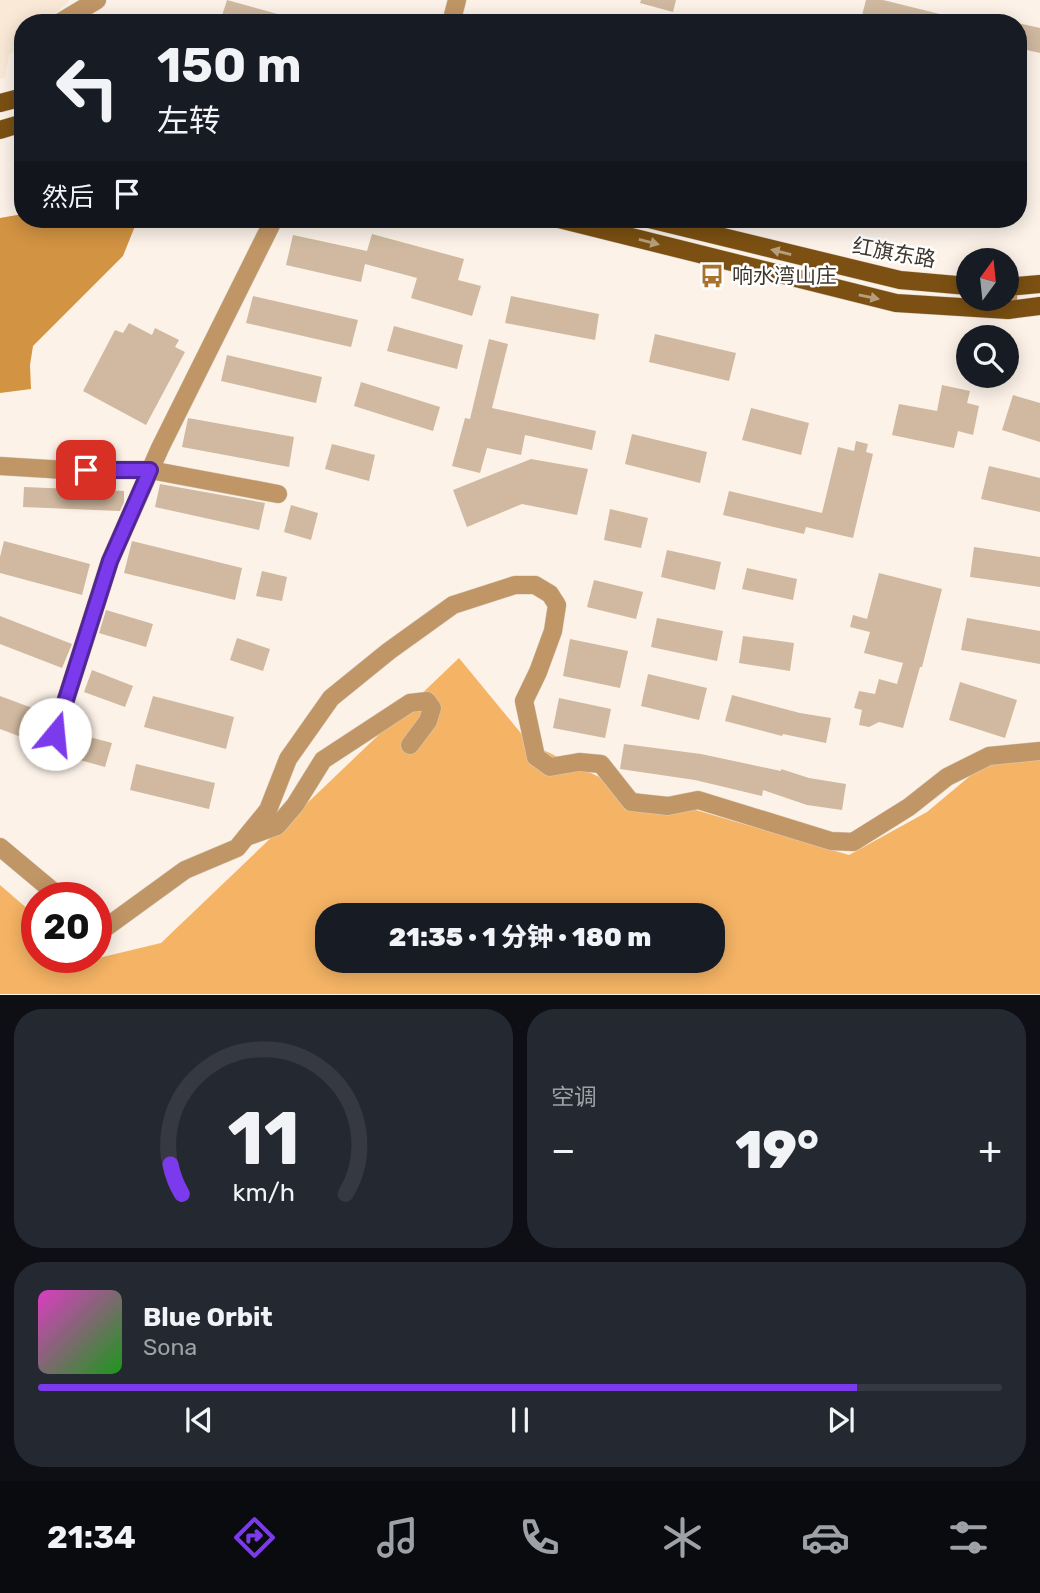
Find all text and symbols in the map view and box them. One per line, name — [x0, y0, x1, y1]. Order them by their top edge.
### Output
text: 150 m — [157, 36, 302, 94]
icon: left — [42, 42, 133, 133]
text: 左转 — [157, 102, 221, 140]
icon: arrive — [108, 175, 146, 213]
text: 然后 — [42, 182, 94, 213]
street label: 红旗东路 — [851, 233, 938, 272]
one-way arrow — [638, 237, 660, 248]
one-way arrow — [769, 246, 791, 257]
north arrow — [956, 248, 1018, 312]
map controls — [956, 248, 1019, 388]
bus stop icon: 响水湾山庄 — [698, 262, 726, 290]
place label: 响水湾山庄 — [732, 263, 837, 288]
one-way arrow — [858, 292, 880, 303]
button: search — [956, 325, 1019, 388]
pin — [56, 440, 116, 500]
icon: arrive — [67, 451, 105, 489]
position arrow — [18, 697, 92, 771]
speed limit sign: 20 — [21, 882, 112, 973]
text: 21:35 · 1 分钟 · 180 m — [389, 922, 651, 953]
text: 空调 — [551, 1083, 597, 1111]
text: 11 — [227, 1097, 300, 1183]
text: 19° — [735, 1119, 819, 1181]
text: − — [551, 1127, 576, 1173]
text: + — [978, 1127, 1002, 1173]
text: km/h — [232, 1178, 295, 1207]
text: Blue Orbit — [143, 1302, 273, 1333]
text: Sona — [143, 1333, 197, 1361]
icon: previous — [180, 1401, 218, 1439]
icon: pause — [501, 1401, 539, 1439]
icon: next — [822, 1401, 860, 1439]
icon: directions — [230, 1513, 279, 1562]
icon: music — [373, 1513, 422, 1562]
icon: phone — [515, 1513, 564, 1562]
icon: climate — [658, 1513, 707, 1562]
icon: car — [801, 1513, 850, 1562]
icon: filters — [944, 1513, 993, 1562]
text: 21:34 — [47, 1518, 136, 1556]

